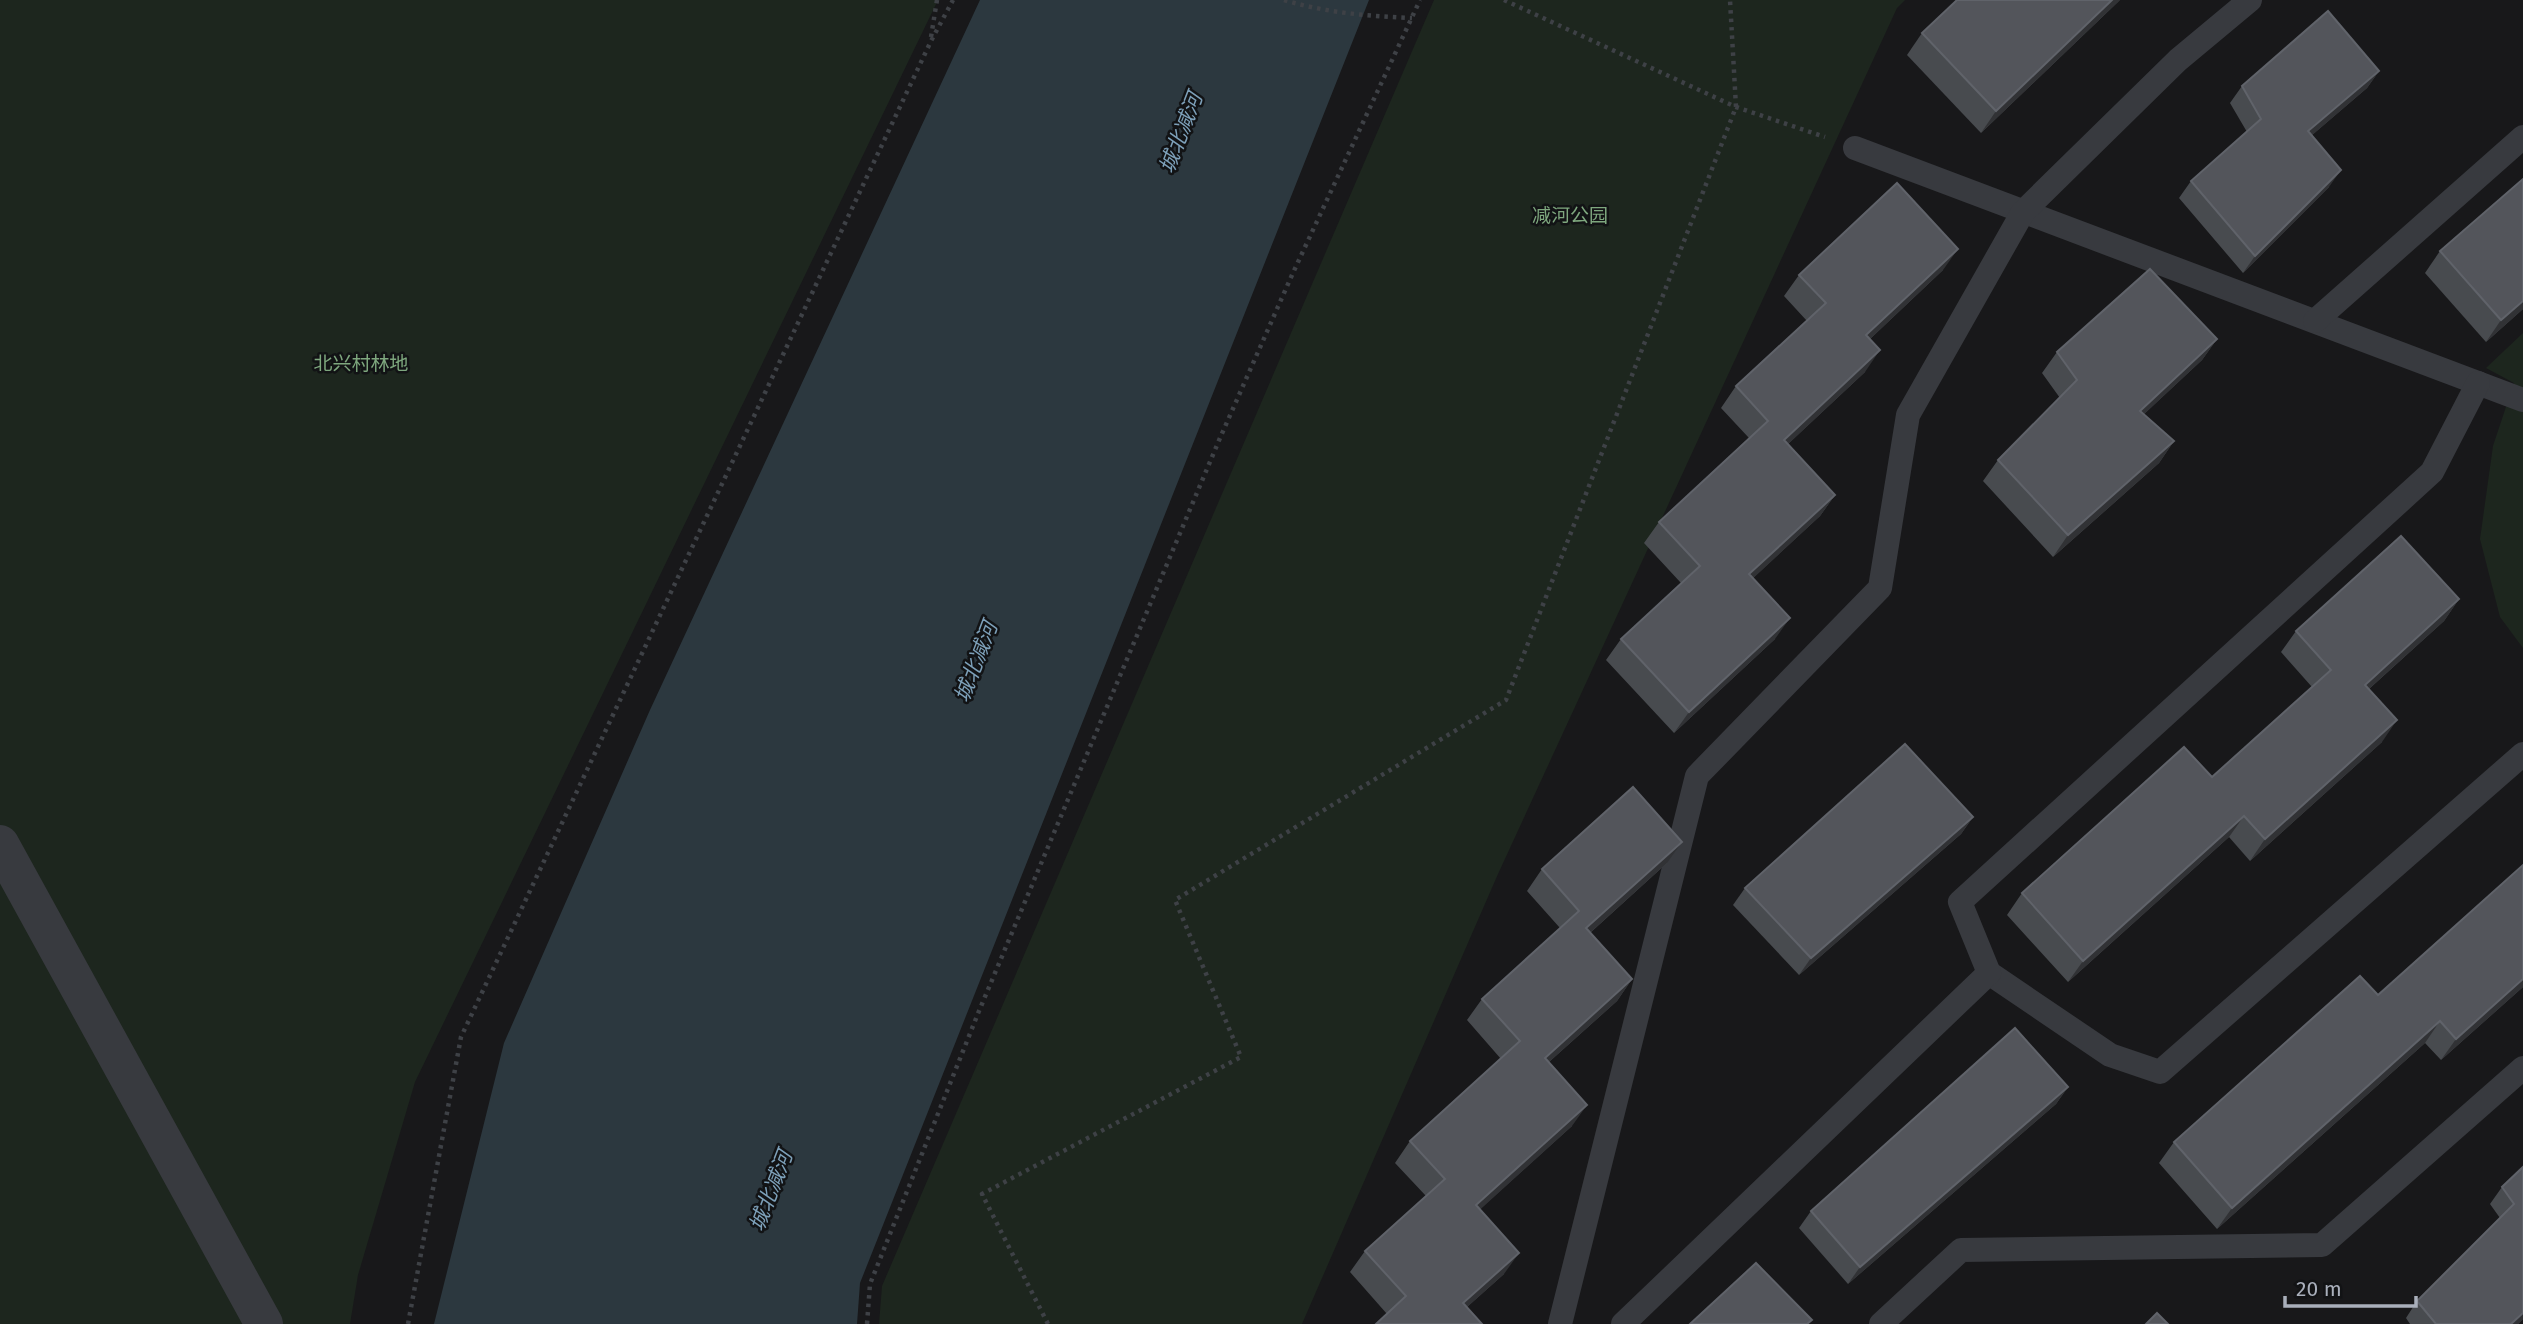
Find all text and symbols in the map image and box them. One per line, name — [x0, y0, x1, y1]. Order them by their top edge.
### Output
water label: 城北减河 — [1154, 85, 1210, 177]
park label: 减河公园 — [1532, 204, 1608, 227]
park label: 北兴村林地 — [313, 352, 409, 375]
water label: 城北减河 — [949, 614, 1005, 706]
water label: 城北减河 — [744, 1143, 800, 1235]
scale bar — [2285, 1264, 2416, 1308]
text: 20 m — [2296, 1276, 2342, 1302]

